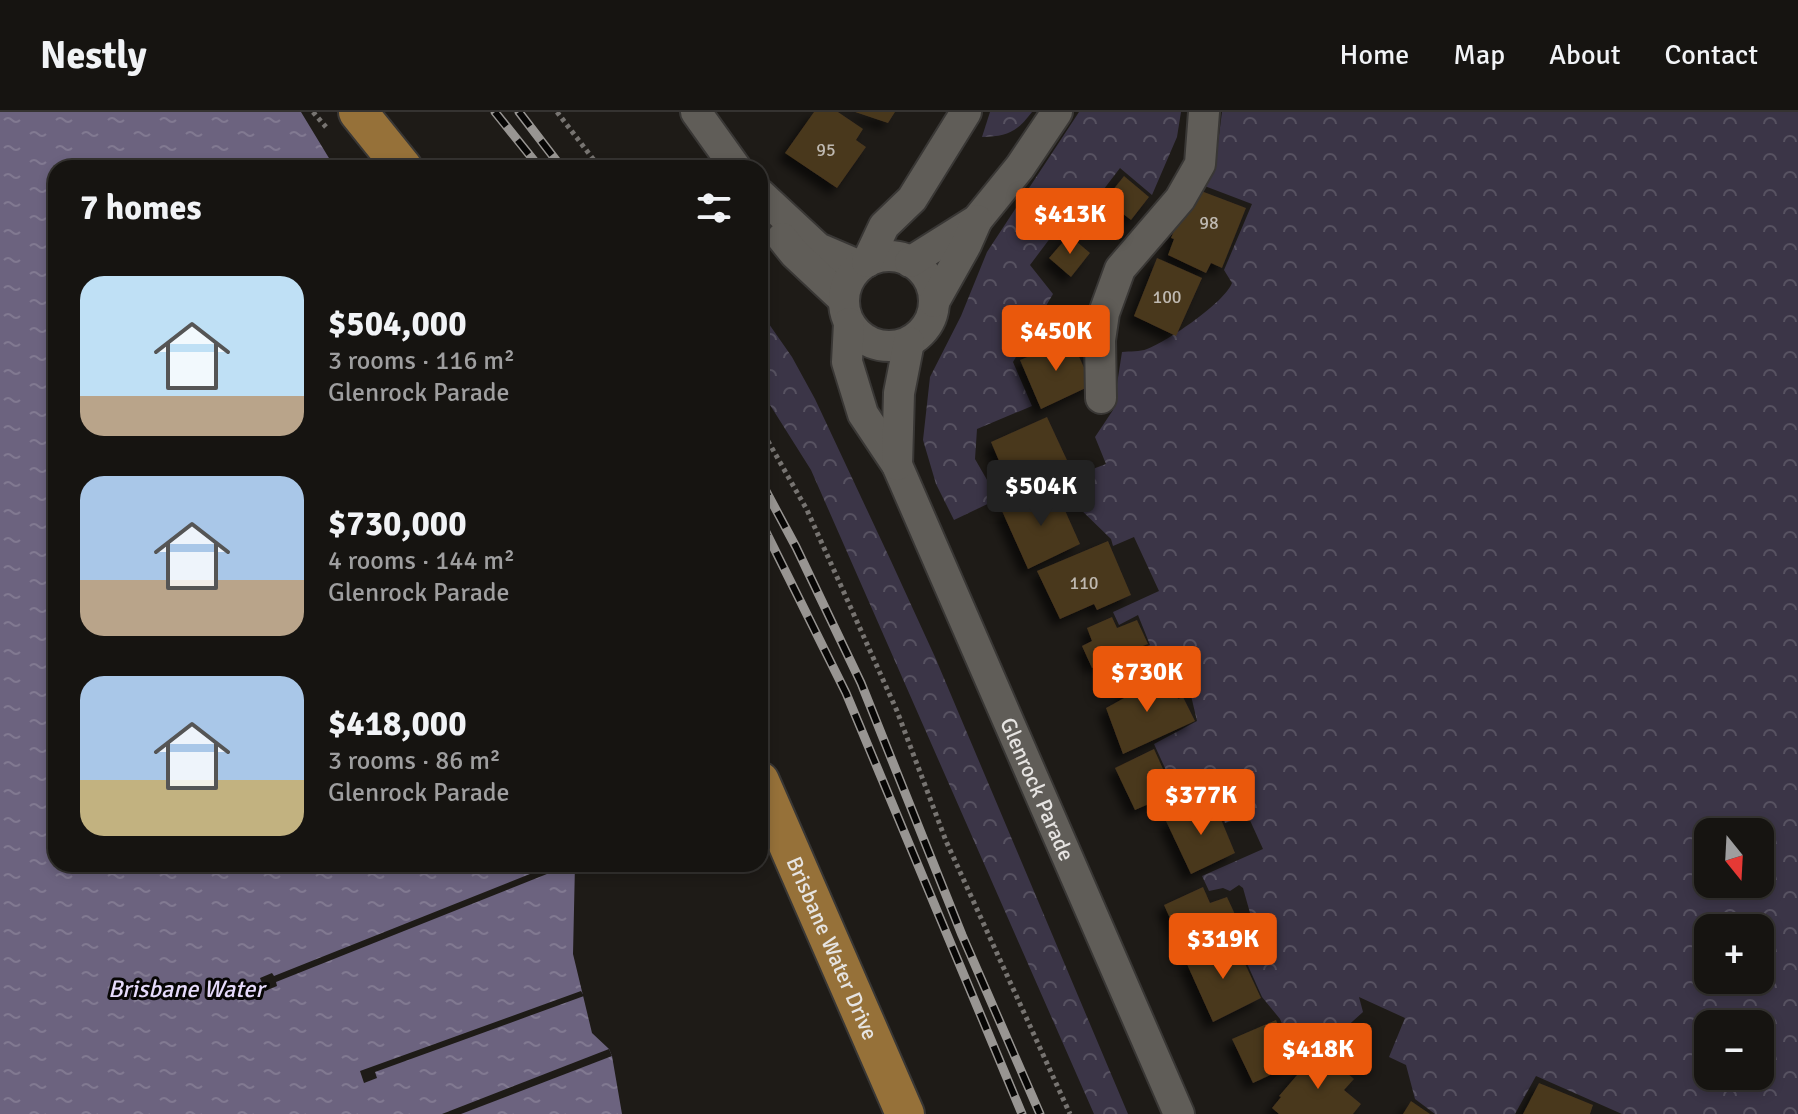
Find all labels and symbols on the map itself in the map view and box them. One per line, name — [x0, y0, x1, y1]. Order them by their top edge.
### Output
house number: 95 — [816, 139, 836, 161]
pin: $413K — [1014, 188, 1126, 256]
house number: 98 — [1199, 212, 1219, 234]
house number: 100 — [1152, 286, 1182, 308]
pin: $450K — [1000, 305, 1112, 373]
pin: $504K — [985, 460, 1097, 528]
house number: 110 — [1069, 572, 1099, 594]
pin: $730K — [1091, 646, 1203, 714]
street label: Glenrock Parade — [994, 713, 1080, 865]
pin: $377K — [1145, 769, 1257, 837]
north arrow — [1694, 818, 1774, 898]
street label: Brisbane Water Drive — [780, 852, 884, 1044]
pin: $319K — [1167, 913, 1279, 981]
water label: Brisbane Water — [108, 974, 267, 1004]
pin: $418K — [1262, 1023, 1374, 1091]

